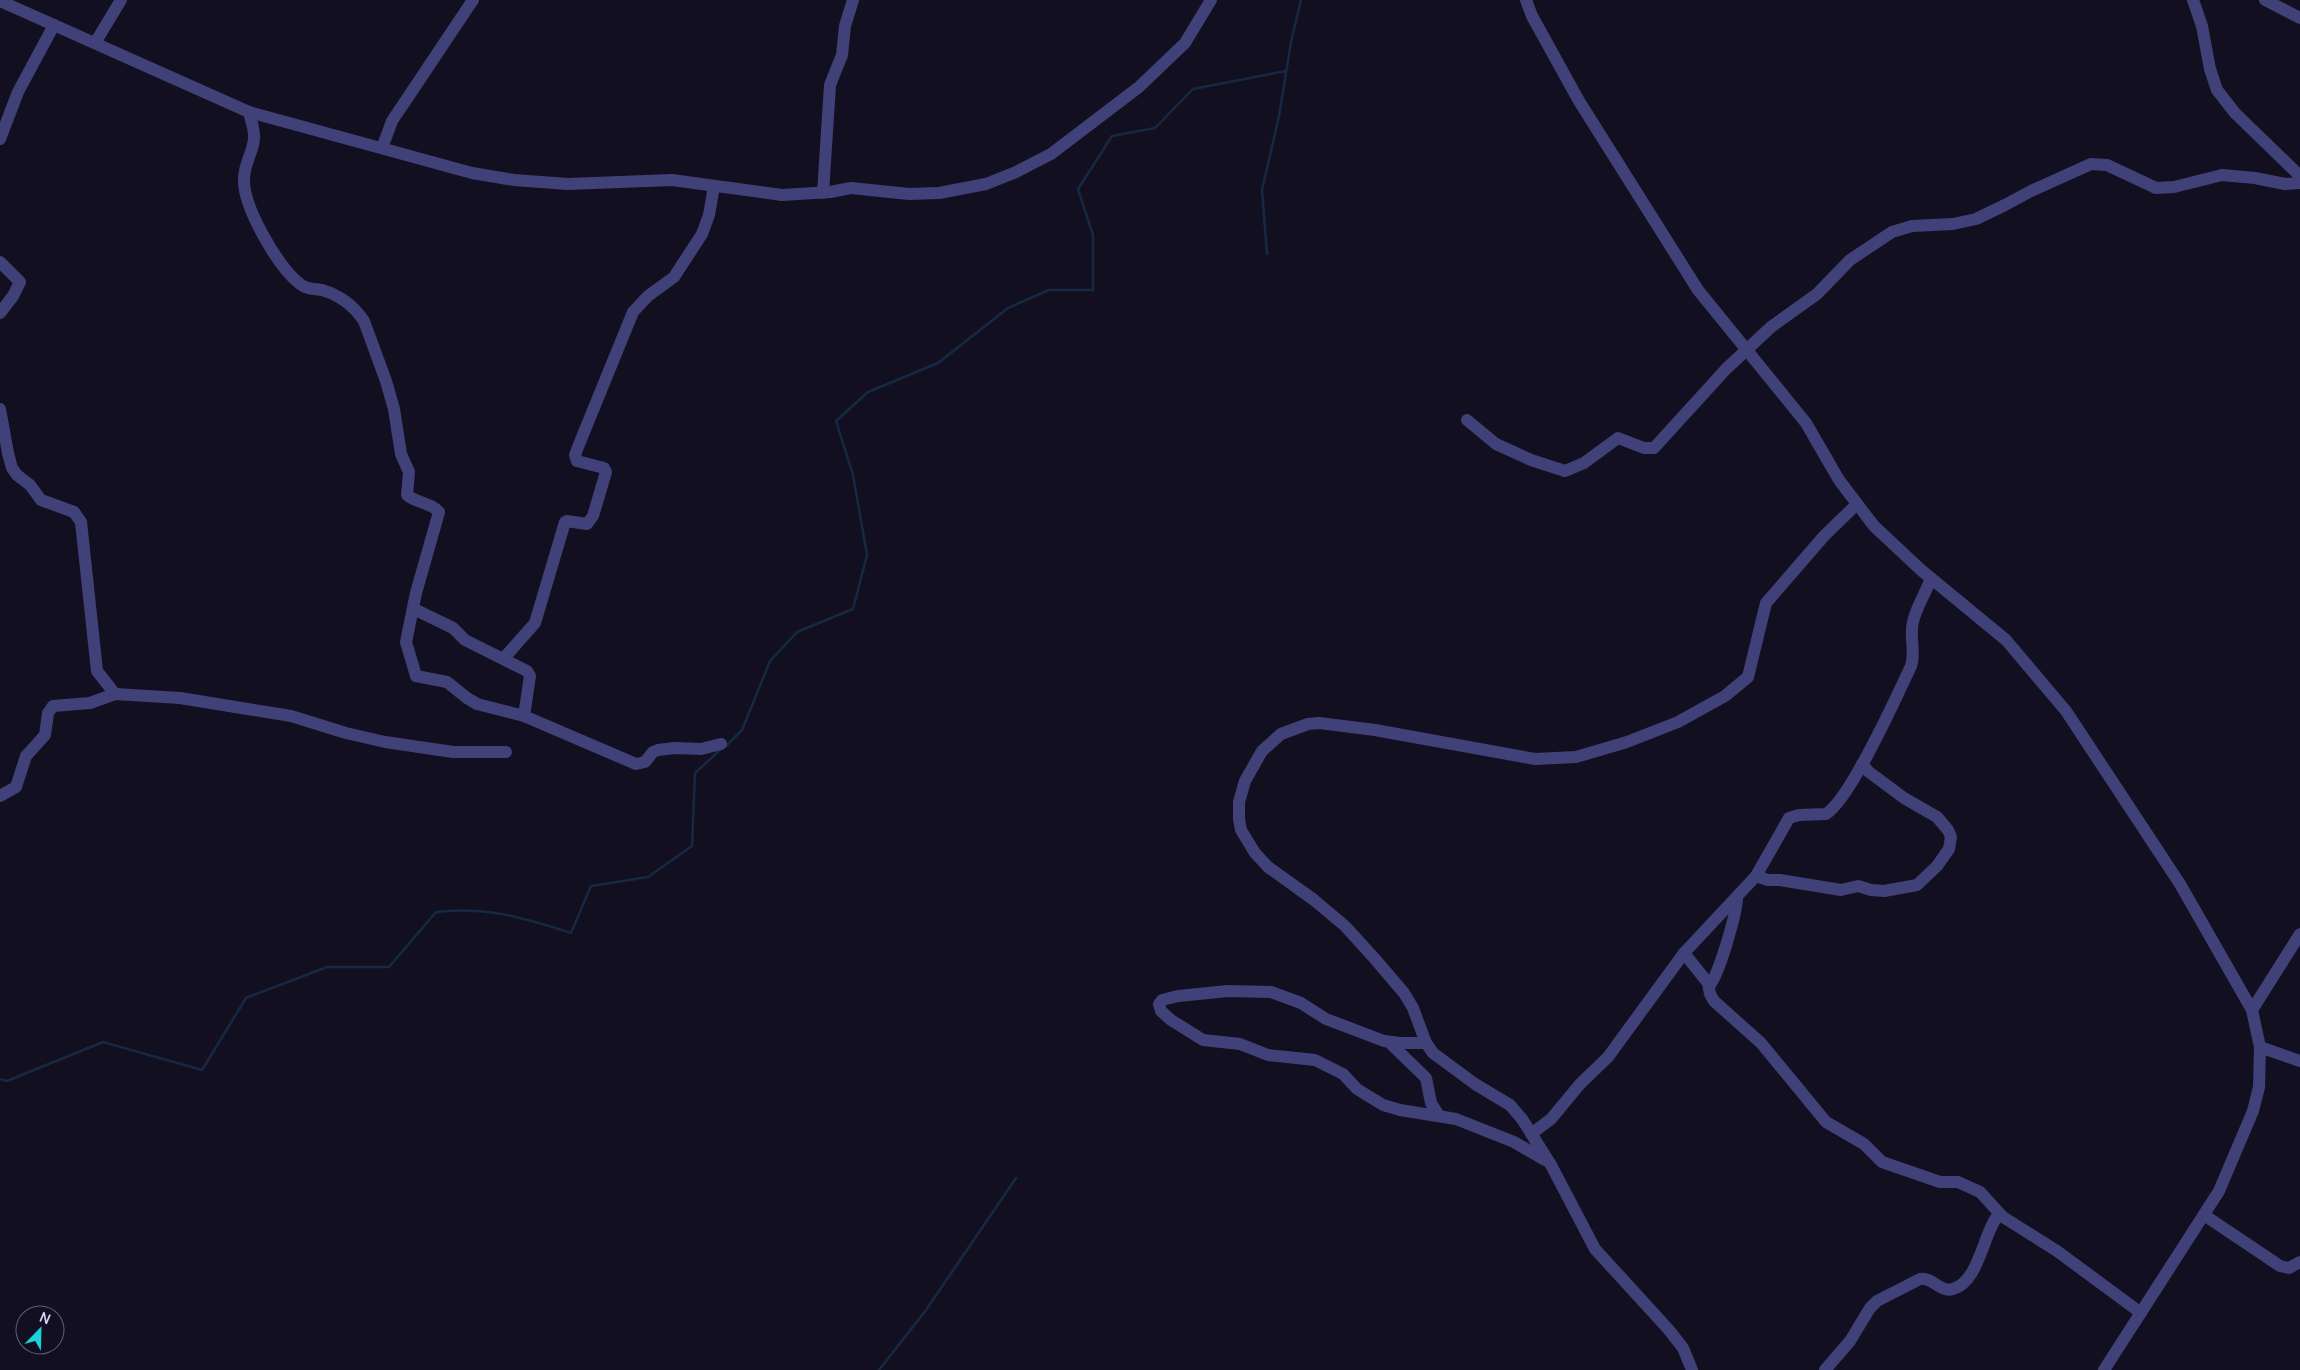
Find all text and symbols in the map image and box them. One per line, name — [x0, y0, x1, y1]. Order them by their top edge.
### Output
north arrow — [15, 1305, 65, 1355]
text: N — [37, 1307, 54, 1328]

